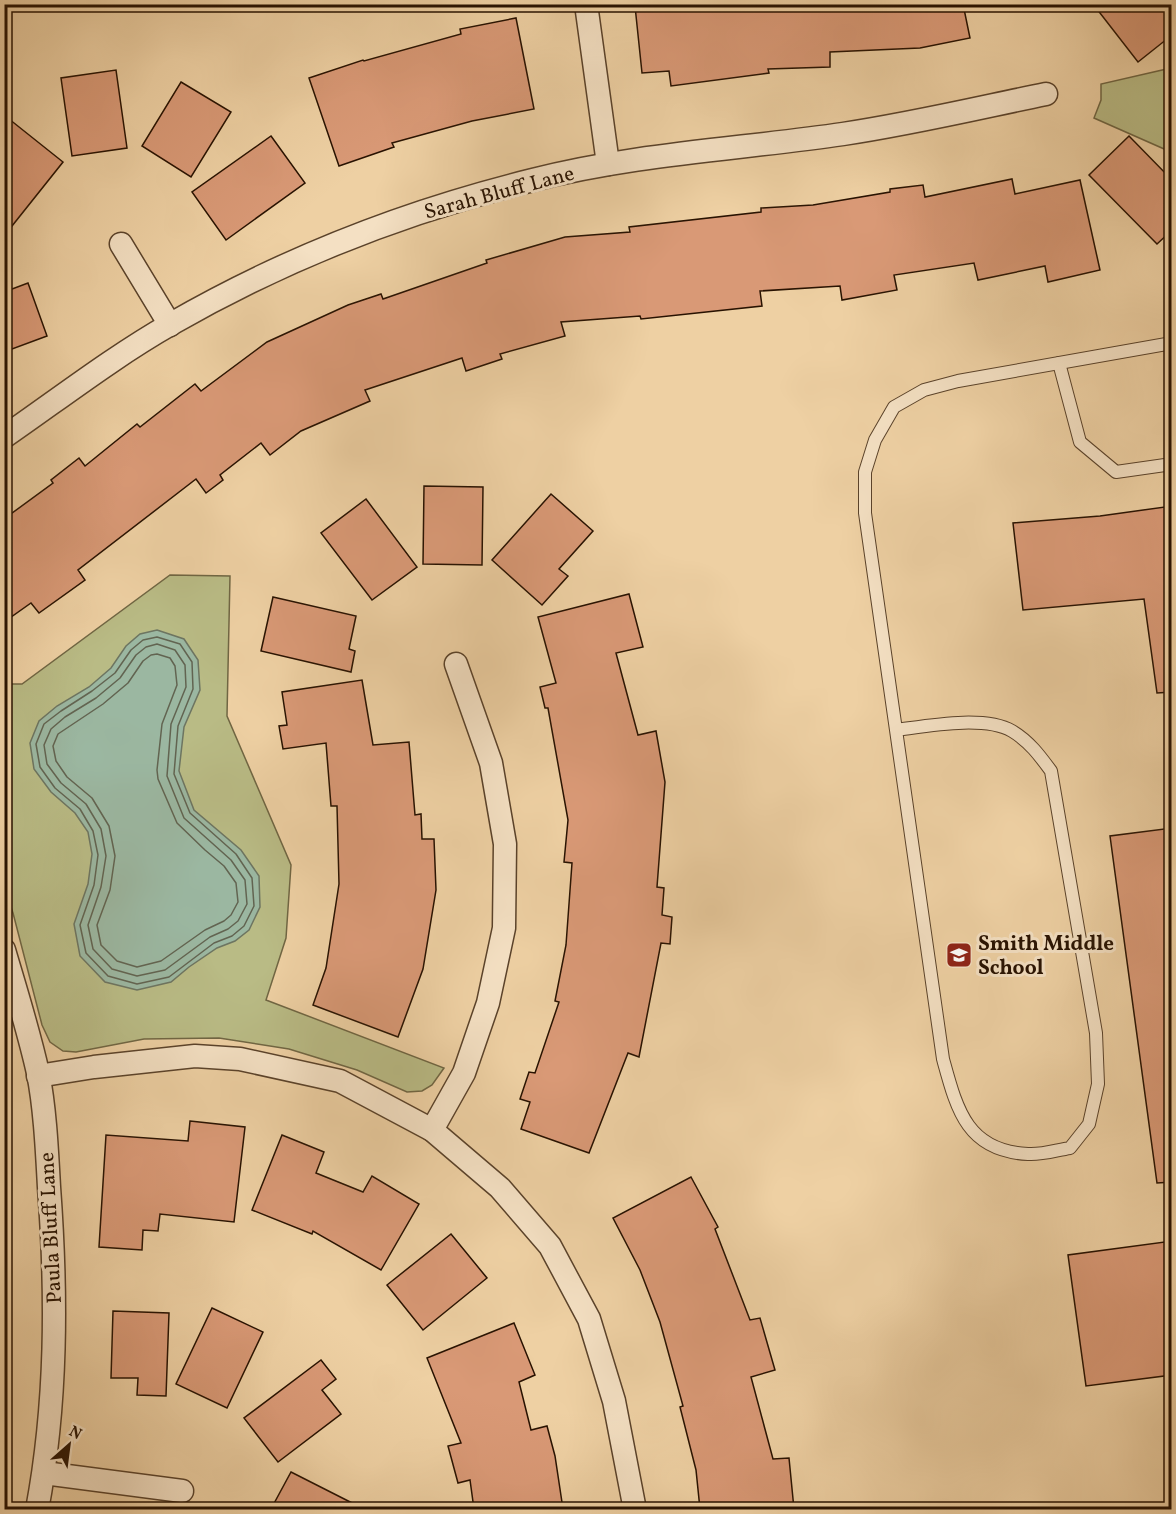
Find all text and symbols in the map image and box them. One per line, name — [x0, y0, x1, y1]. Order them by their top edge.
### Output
street label: Sarah Bluff Lane — [421, 159, 578, 227]
place label: Smith Middle School — [978, 930, 1114, 983]
school or university icon: Smith Middle School — [944, 940, 974, 970]
street label: Paula Bluff Lane — [33, 1151, 70, 1304]
north arrow — [39, 1415, 99, 1475]
text: N — [65, 1421, 86, 1446]

